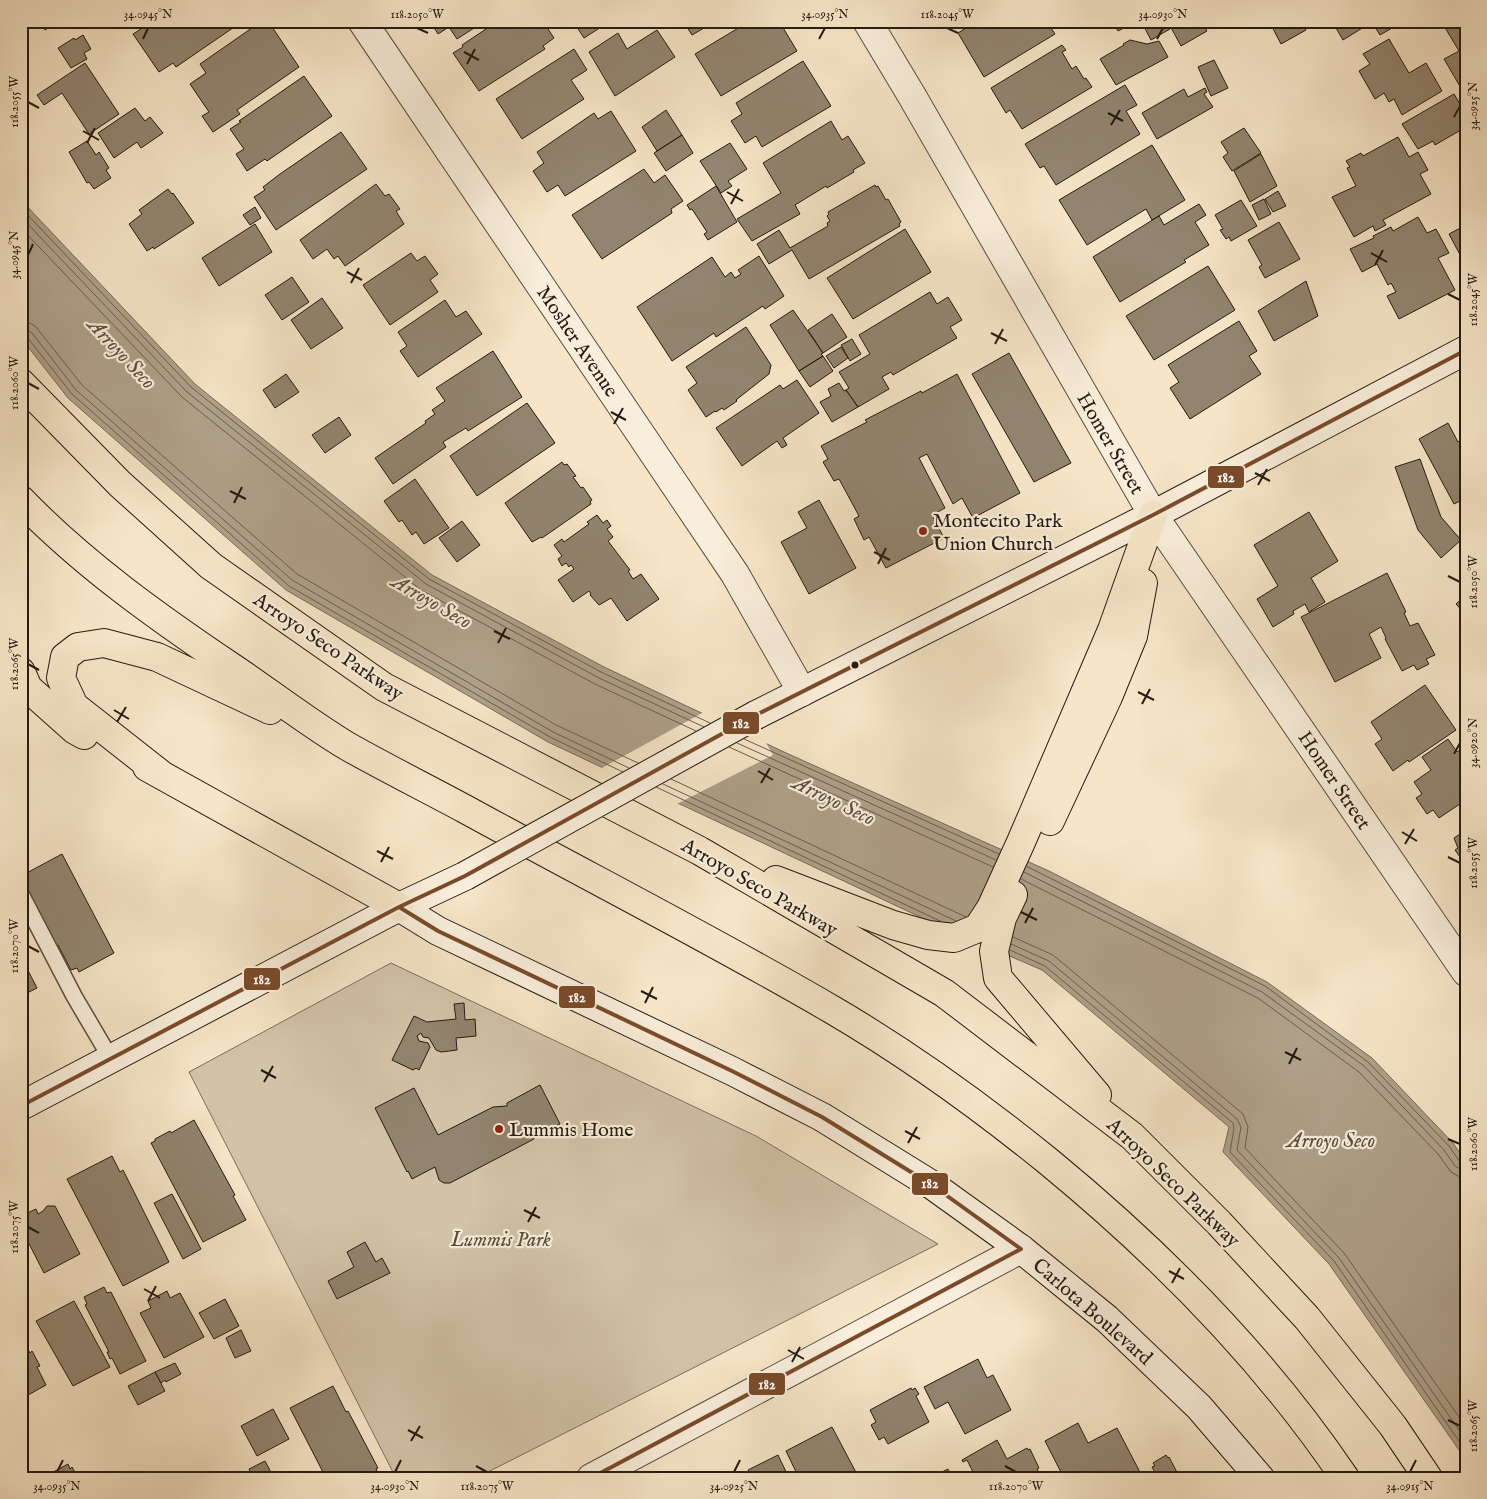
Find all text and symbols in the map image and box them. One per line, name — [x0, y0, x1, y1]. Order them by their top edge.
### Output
text: 34.0945°N — [124, 7, 173, 22]
text: 118.2050°W — [390, 7, 444, 22]
text: 34.0935°N — [801, 7, 849, 22]
text: 118.2045°W — [920, 7, 974, 22]
text: 34.0930°N — [1139, 7, 1188, 22]
text: 118.2055°W — [7, 76, 22, 128]
text: 34.0925°N — [1466, 81, 1481, 130]
text: 34.0945°N — [7, 230, 22, 279]
text: 118.2045°W — [1466, 273, 1481, 327]
street label: Mosher Avenue — [530, 281, 623, 402]
water label: Arroyo Seco — [80, 311, 161, 396]
text: 118.2060°W — [7, 355, 22, 410]
street label: Homer Street — [1070, 388, 1149, 499]
line badge: 182 — [1207, 465, 1245, 489]
text: 182 — [1217, 469, 1235, 487]
place label: Montecito Park Union Church — [933, 509, 1063, 557]
marker: Montecito Park Union Church — [917, 525, 929, 537]
text: 118.2050°W — [1466, 555, 1481, 609]
water label: Arroyo Seco — [385, 568, 476, 636]
street label: Arroyo Seco Parkway — [247, 587, 408, 707]
text: 118.2065°W — [7, 637, 22, 690]
unlabelled marker — [850, 660, 860, 670]
line badge: 182 — [722, 711, 760, 735]
text: 182 — [732, 715, 750, 733]
text: 34.0920°N — [1466, 717, 1481, 768]
street label: Homer Street — [1292, 727, 1376, 835]
water label: Arroyo Seco — [786, 769, 879, 833]
street label: Arroyo Seco Parkway — [676, 833, 842, 943]
text: 118.2055°W — [1466, 837, 1481, 889]
text: 118.2070°W — [7, 918, 22, 973]
line badge: 182 — [243, 967, 281, 991]
text: 182 — [253, 971, 271, 989]
line badge: 182 — [558, 985, 596, 1009]
text: 182 — [568, 989, 586, 1007]
street label: Arroyo Seco Parkway — [1100, 1112, 1245, 1253]
text: 118.2060°W — [1466, 1116, 1481, 1171]
place label: Lummis Home — [509, 1118, 633, 1143]
marker: Lummis Home — [493, 1123, 505, 1135]
water label: Arroyo Seco — [1285, 1128, 1375, 1155]
line badge: 182 — [911, 1172, 949, 1196]
text: 182 — [921, 1175, 939, 1193]
text: 118.2075°W — [7, 1200, 22, 1253]
park label: Lummis Park — [450, 1228, 551, 1253]
street label: Carlota Boulevard — [1027, 1253, 1157, 1371]
line badge: 182 — [748, 1372, 786, 1396]
text: 182 — [758, 1376, 776, 1394]
text: 118.2065°W — [1466, 1399, 1481, 1452]
text: 34.0935°N — [33, 1479, 81, 1494]
text: 34.0930°N — [371, 1479, 420, 1494]
text: 118.2075°W — [461, 1479, 514, 1494]
text: 34.0925°N — [710, 1479, 759, 1494]
text: 118.2070°W — [989, 1479, 1044, 1494]
text: 34.0915°N — [1386, 1479, 1434, 1494]

